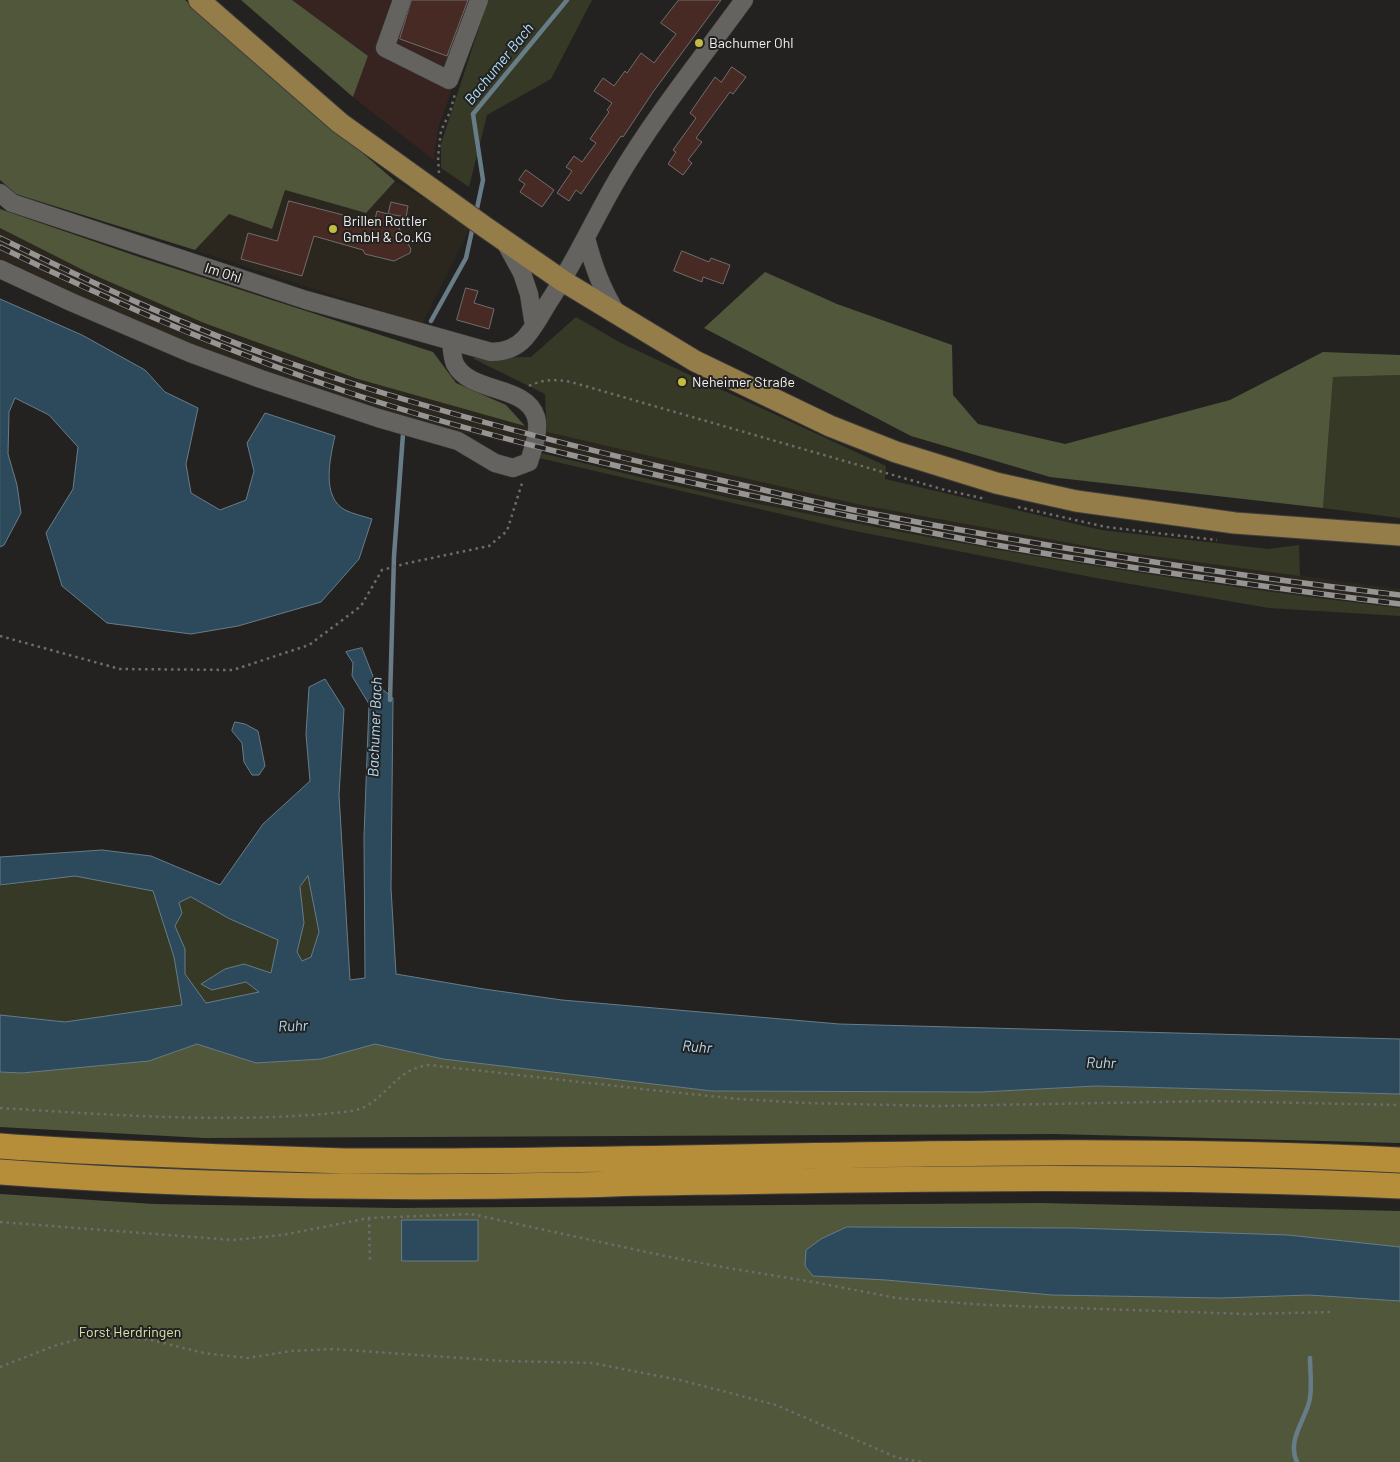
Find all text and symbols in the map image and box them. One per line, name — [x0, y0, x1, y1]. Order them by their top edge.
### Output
water label: Bachumer Bach — [461, 19, 537, 109]
place label: Bachumer Ohl — [709, 35, 793, 51]
marker: Bachumer Ohl — [693, 37, 705, 49]
place label: Brillen Rottler GmbH & Co.KG — [343, 213, 432, 246]
marker: Brillen Rottler GmbH & Co.KG — [327, 223, 339, 235]
street label: Im Ohl — [203, 259, 243, 287]
place label: Neheimer Straße — [692, 374, 795, 390]
marker: Neheimer Straße — [676, 376, 688, 388]
water label: Bachumer Bach — [364, 677, 386, 777]
water label: Ruhr — [278, 1016, 308, 1036]
water label: Ruhr — [681, 1037, 713, 1057]
water label: Ruhr — [1086, 1054, 1116, 1072]
park label: Forst Herdringen — [79, 1324, 181, 1340]

